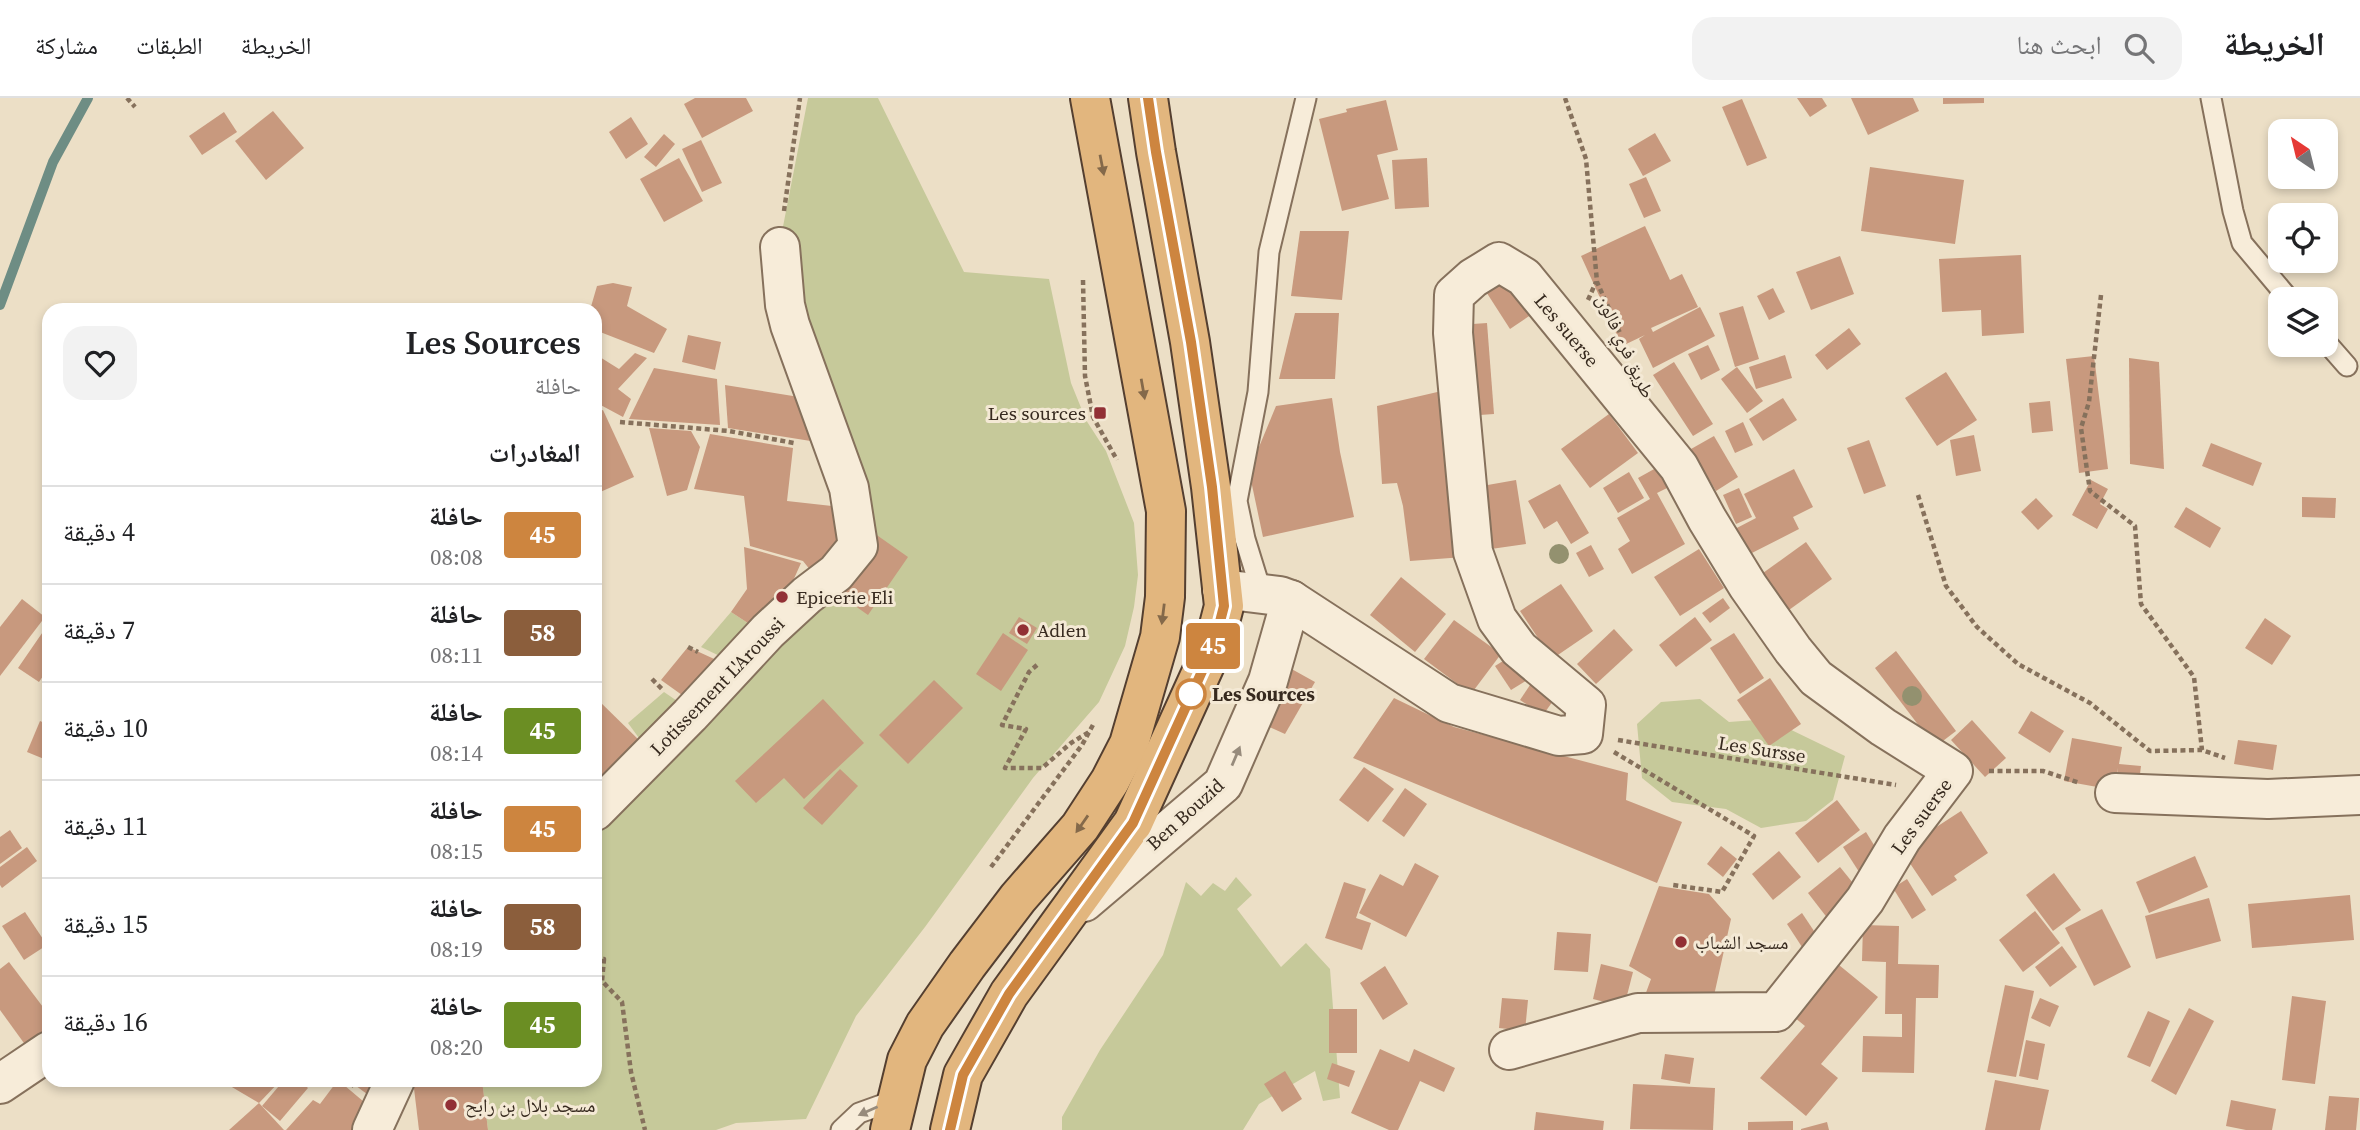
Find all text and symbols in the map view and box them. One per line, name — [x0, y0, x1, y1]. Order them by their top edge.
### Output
search box — [1692, 17, 2182, 80]
text: الخريطة — [2224, 21, 2325, 66]
text: ابحث هنا — [2016, 27, 2102, 63]
text: مشاركة — [35, 29, 98, 62]
text: الطبقات — [136, 29, 203, 62]
text: الخريطة — [241, 29, 311, 62]
icon: search — [2120, 29, 2158, 67]
north arrow — [2268, 119, 2338, 189]
map controls — [2268, 119, 2338, 357]
one-way arrow — [1097, 154, 1108, 176]
button: locate — [2268, 203, 2338, 273]
button: layers — [2268, 287, 2338, 357]
street label: Les suerse — [1529, 288, 1605, 372]
street label: طريق فري فالون — [1588, 290, 1661, 403]
text: Les Sources — [405, 320, 581, 365]
button: heart — [63, 326, 137, 400]
text: حافلة — [535, 370, 581, 402]
one-way arrow — [1138, 378, 1149, 400]
place label: Les sources — [988, 400, 1086, 426]
marker: Les sources — [1092, 405, 1108, 421]
text: المغادرات — [489, 435, 581, 471]
text: حافلة — [429, 498, 483, 534]
text: 4 دقيقة — [63, 514, 135, 550]
text: 45 — [529, 518, 556, 551]
text: 08:08 — [430, 541, 483, 573]
place label: Epicerie Eli — [796, 584, 894, 610]
marker: Epicerie Eli — [774, 589, 790, 605]
text: حافلة — [429, 596, 483, 632]
one-way arrow — [1158, 603, 1169, 625]
street label: Lotissement L'Aroussi — [644, 611, 790, 761]
text: 7 دقيقة — [63, 612, 135, 648]
text: 58 — [529, 616, 556, 649]
place label: Adlen — [1037, 617, 1087, 643]
marker: Adlen — [1015, 622, 1031, 638]
line badge: 45 — [1182, 623, 1244, 669]
text: 45 — [1200, 629, 1226, 662]
text: 08:11 — [430, 639, 483, 671]
marker: Les Sources — [1176, 679, 1206, 709]
place label: Les Sources — [1212, 681, 1315, 707]
text: حافلة — [429, 694, 483, 730]
text: 10 دقيقة — [63, 710, 148, 746]
text: 45 — [529, 714, 556, 747]
street label: Les Sursse — [1716, 729, 1808, 769]
text: 08:14 — [430, 737, 483, 769]
one-way arrow — [1231, 745, 1242, 766]
street label: Ben Bouzid — [1141, 772, 1230, 856]
street label: Les suerse — [1885, 773, 1957, 859]
text: حافلة — [429, 792, 483, 828]
text: 11 دقيقة — [63, 808, 148, 844]
text: 45 — [529, 812, 556, 845]
one-way arrow — [1075, 815, 1089, 833]
text: 08:15 — [430, 835, 483, 867]
text: حافلة — [429, 890, 483, 926]
text: 15 دقيقة — [63, 906, 148, 942]
text: 58 — [529, 910, 556, 943]
place label: مسجد الشباب — [1695, 929, 1789, 955]
text: 08:19 — [430, 933, 483, 965]
marker: مسجد الشباب — [1673, 934, 1689, 950]
text: حافلة — [429, 988, 483, 1024]
text: 16 دقيقة — [63, 1004, 148, 1040]
text: 45 — [529, 1008, 556, 1041]
text: 08:20 — [430, 1031, 483, 1063]
place label: مسجد بلال بن رابح — [465, 1092, 595, 1118]
marker: مسجد بلال بن رابح — [443, 1097, 459, 1113]
one-way arrow — [858, 1105, 878, 1117]

